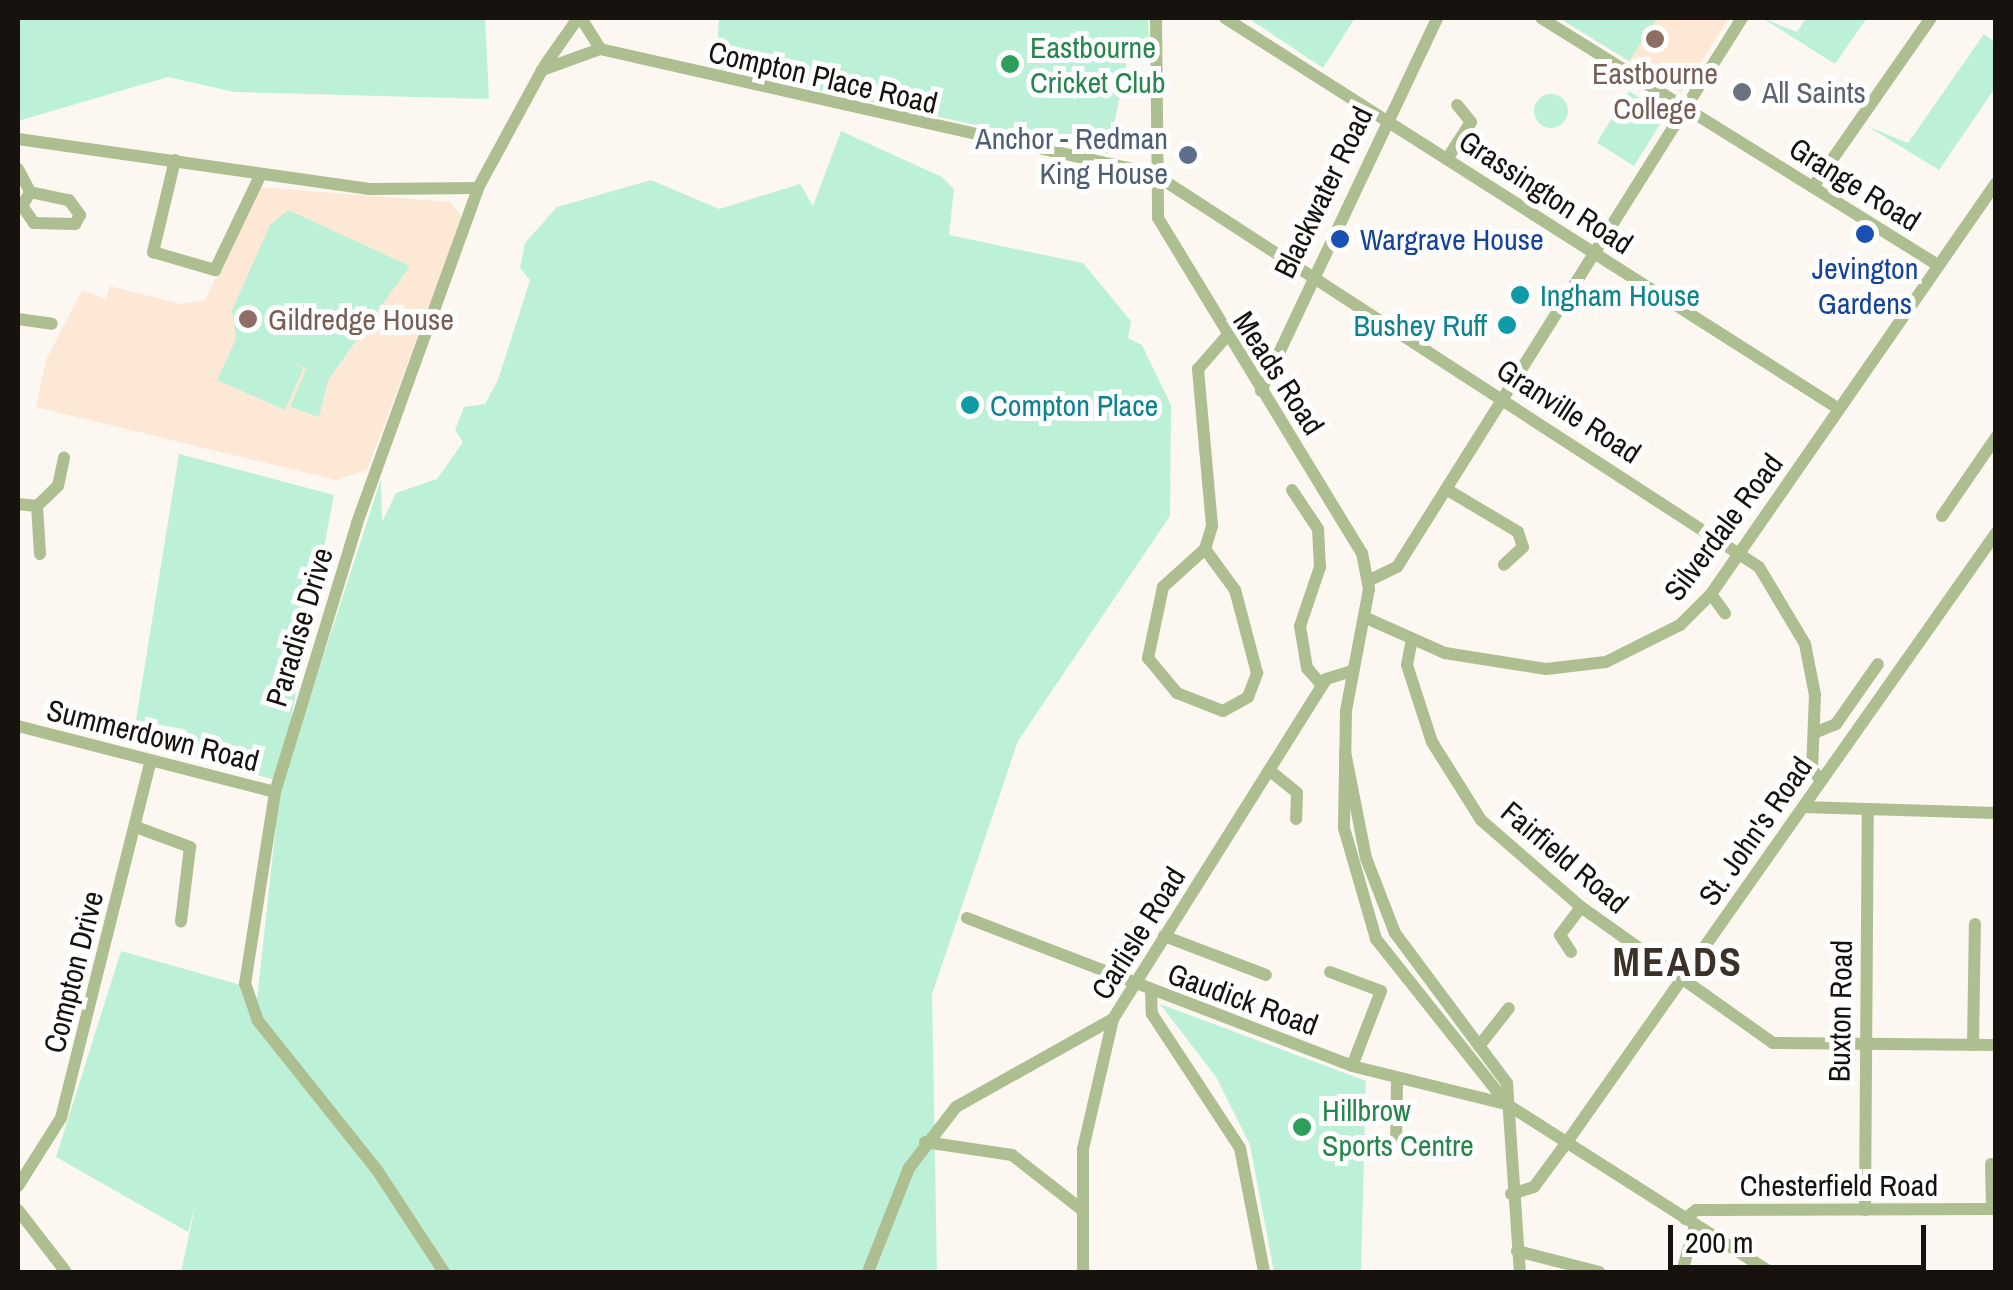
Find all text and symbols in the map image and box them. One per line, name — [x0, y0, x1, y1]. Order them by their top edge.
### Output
marker: Eastbourne College — [1644, 28, 1666, 50]
place label: Eastbourne Cricket Club — [1030, 29, 1165, 100]
street label: Compton Place Road — [705, 33, 941, 121]
marker: Eastbourne Cricket Club — [999, 53, 1021, 75]
place label: Eastbourne College — [1592, 55, 1718, 126]
place label: All Saints — [1762, 74, 1866, 110]
marker: All Saints — [1731, 81, 1753, 103]
street label: Blackwater Road — [1266, 101, 1380, 283]
place label: Anchor - Redman King House — [975, 120, 1168, 190]
street label: Grassington Road — [1452, 123, 1640, 261]
street label: Grange Road — [1783, 130, 1927, 238]
marker: Anchor - Redman King House — [1177, 144, 1199, 166]
place label: Wargrave House — [1360, 221, 1544, 257]
marker: Jevington Gardens — [1854, 223, 1876, 245]
marker: Wargrave House — [1329, 228, 1351, 250]
place label: Jevington Gardens — [1812, 250, 1918, 320]
place label: Ingham House — [1540, 277, 1700, 313]
marker: Ingham House — [1509, 284, 1531, 306]
place label: Gildredge House — [268, 301, 454, 337]
street label: Meads Road — [1226, 305, 1332, 441]
place label: Bushey Ruff — [1353, 307, 1487, 343]
marker: Gildredge House — [237, 308, 259, 330]
marker: Bushey Ruff — [1496, 314, 1518, 336]
street label: Granville Road — [1490, 351, 1648, 471]
place label: Compton Place — [990, 387, 1158, 423]
marker: Compton Place — [959, 394, 981, 416]
street label: Silverdale Road — [1656, 446, 1790, 608]
street label: Paradise Drive — [258, 543, 340, 711]
street label: Summerdown Road — [43, 691, 263, 779]
street label: St. John's Road — [1691, 750, 1819, 912]
street label: Fairfield Road — [1494, 793, 1636, 921]
street label: Carlisle Road — [1083, 860, 1193, 1006]
street label: Compton Drive — [36, 887, 110, 1057]
district label: MEADS — [1613, 938, 1743, 986]
street label: Buxton Road — [1821, 940, 1859, 1082]
street label: Gaudick Road — [1163, 955, 1323, 1043]
place label: Hillbrow Sports Centre — [1322, 1092, 1474, 1162]
marker: Hillbrow Sports Centre — [1291, 1116, 1313, 1138]
street label: Chesterfield Road — [1740, 1167, 1938, 1203]
scale bar — [1673, 1205, 1930, 1267]
text: 200 m — [1685, 1222, 1753, 1262]

